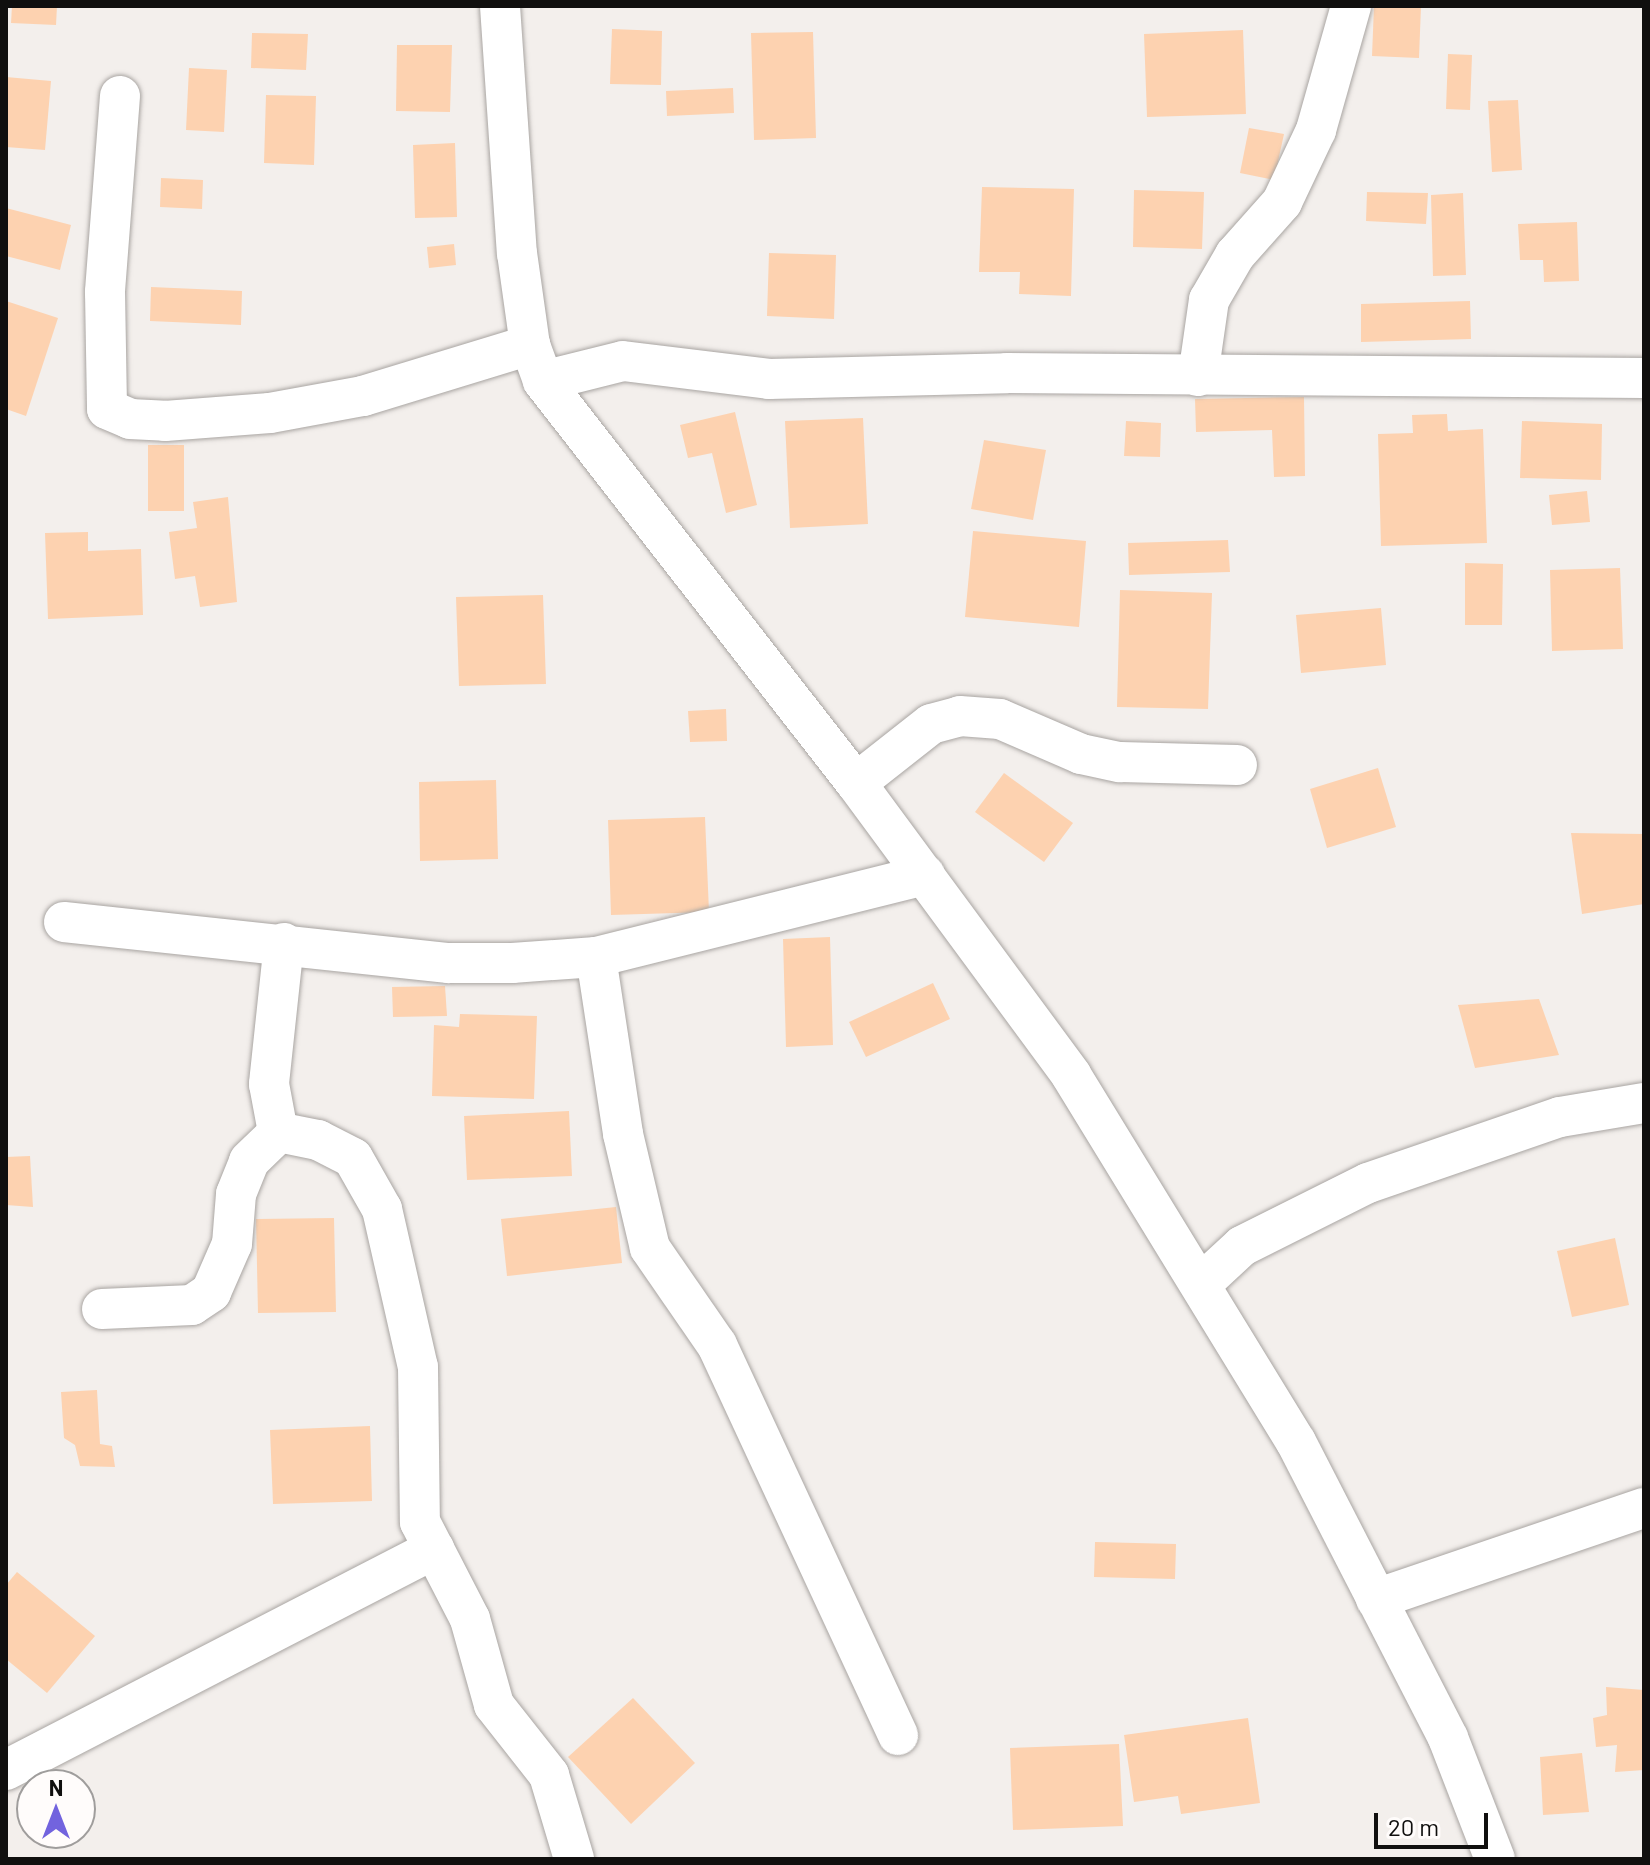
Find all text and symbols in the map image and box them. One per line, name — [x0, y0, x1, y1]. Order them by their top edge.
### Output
north arrow — [16, 1769, 96, 1849]
text: N — [49, 1774, 63, 1800]
scale bar — [1378, 1797, 1492, 1847]
text: 20 m — [1388, 1812, 1439, 1841]

